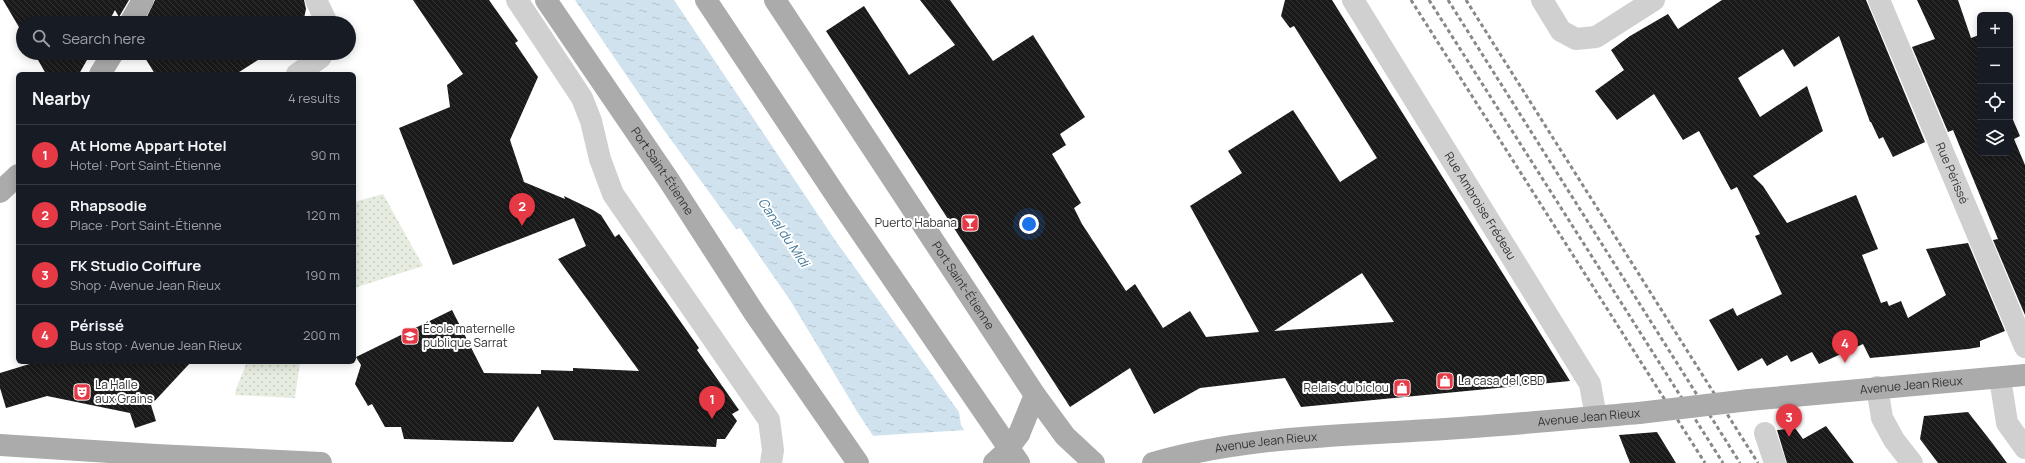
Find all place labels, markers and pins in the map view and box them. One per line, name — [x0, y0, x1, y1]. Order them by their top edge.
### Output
pin: 2 — [509, 193, 535, 226]
bar icon: Puerto Habana — [960, 213, 980, 233]
place label: Puerto Habana — [875, 214, 957, 231]
place label: École maternelle publique Sarrat — [423, 320, 515, 351]
school or university icon: École maternelle publique Sarrat — [400, 326, 420, 346]
pin: 4 — [1832, 330, 1858, 363]
shop icon: La casa del CBD — [1435, 371, 1455, 391]
place label: La casa del CBD — [1458, 372, 1545, 389]
place label: La Halle aux Grains — [95, 376, 153, 407]
shop icon: Relais du biclou — [1392, 378, 1412, 398]
place label: Relais du biclou — [1303, 379, 1389, 396]
theatre icon: La Halle aux Grains — [72, 382, 92, 402]
pin: 1 — [699, 386, 725, 419]
pin: 3 — [1776, 404, 1802, 437]

